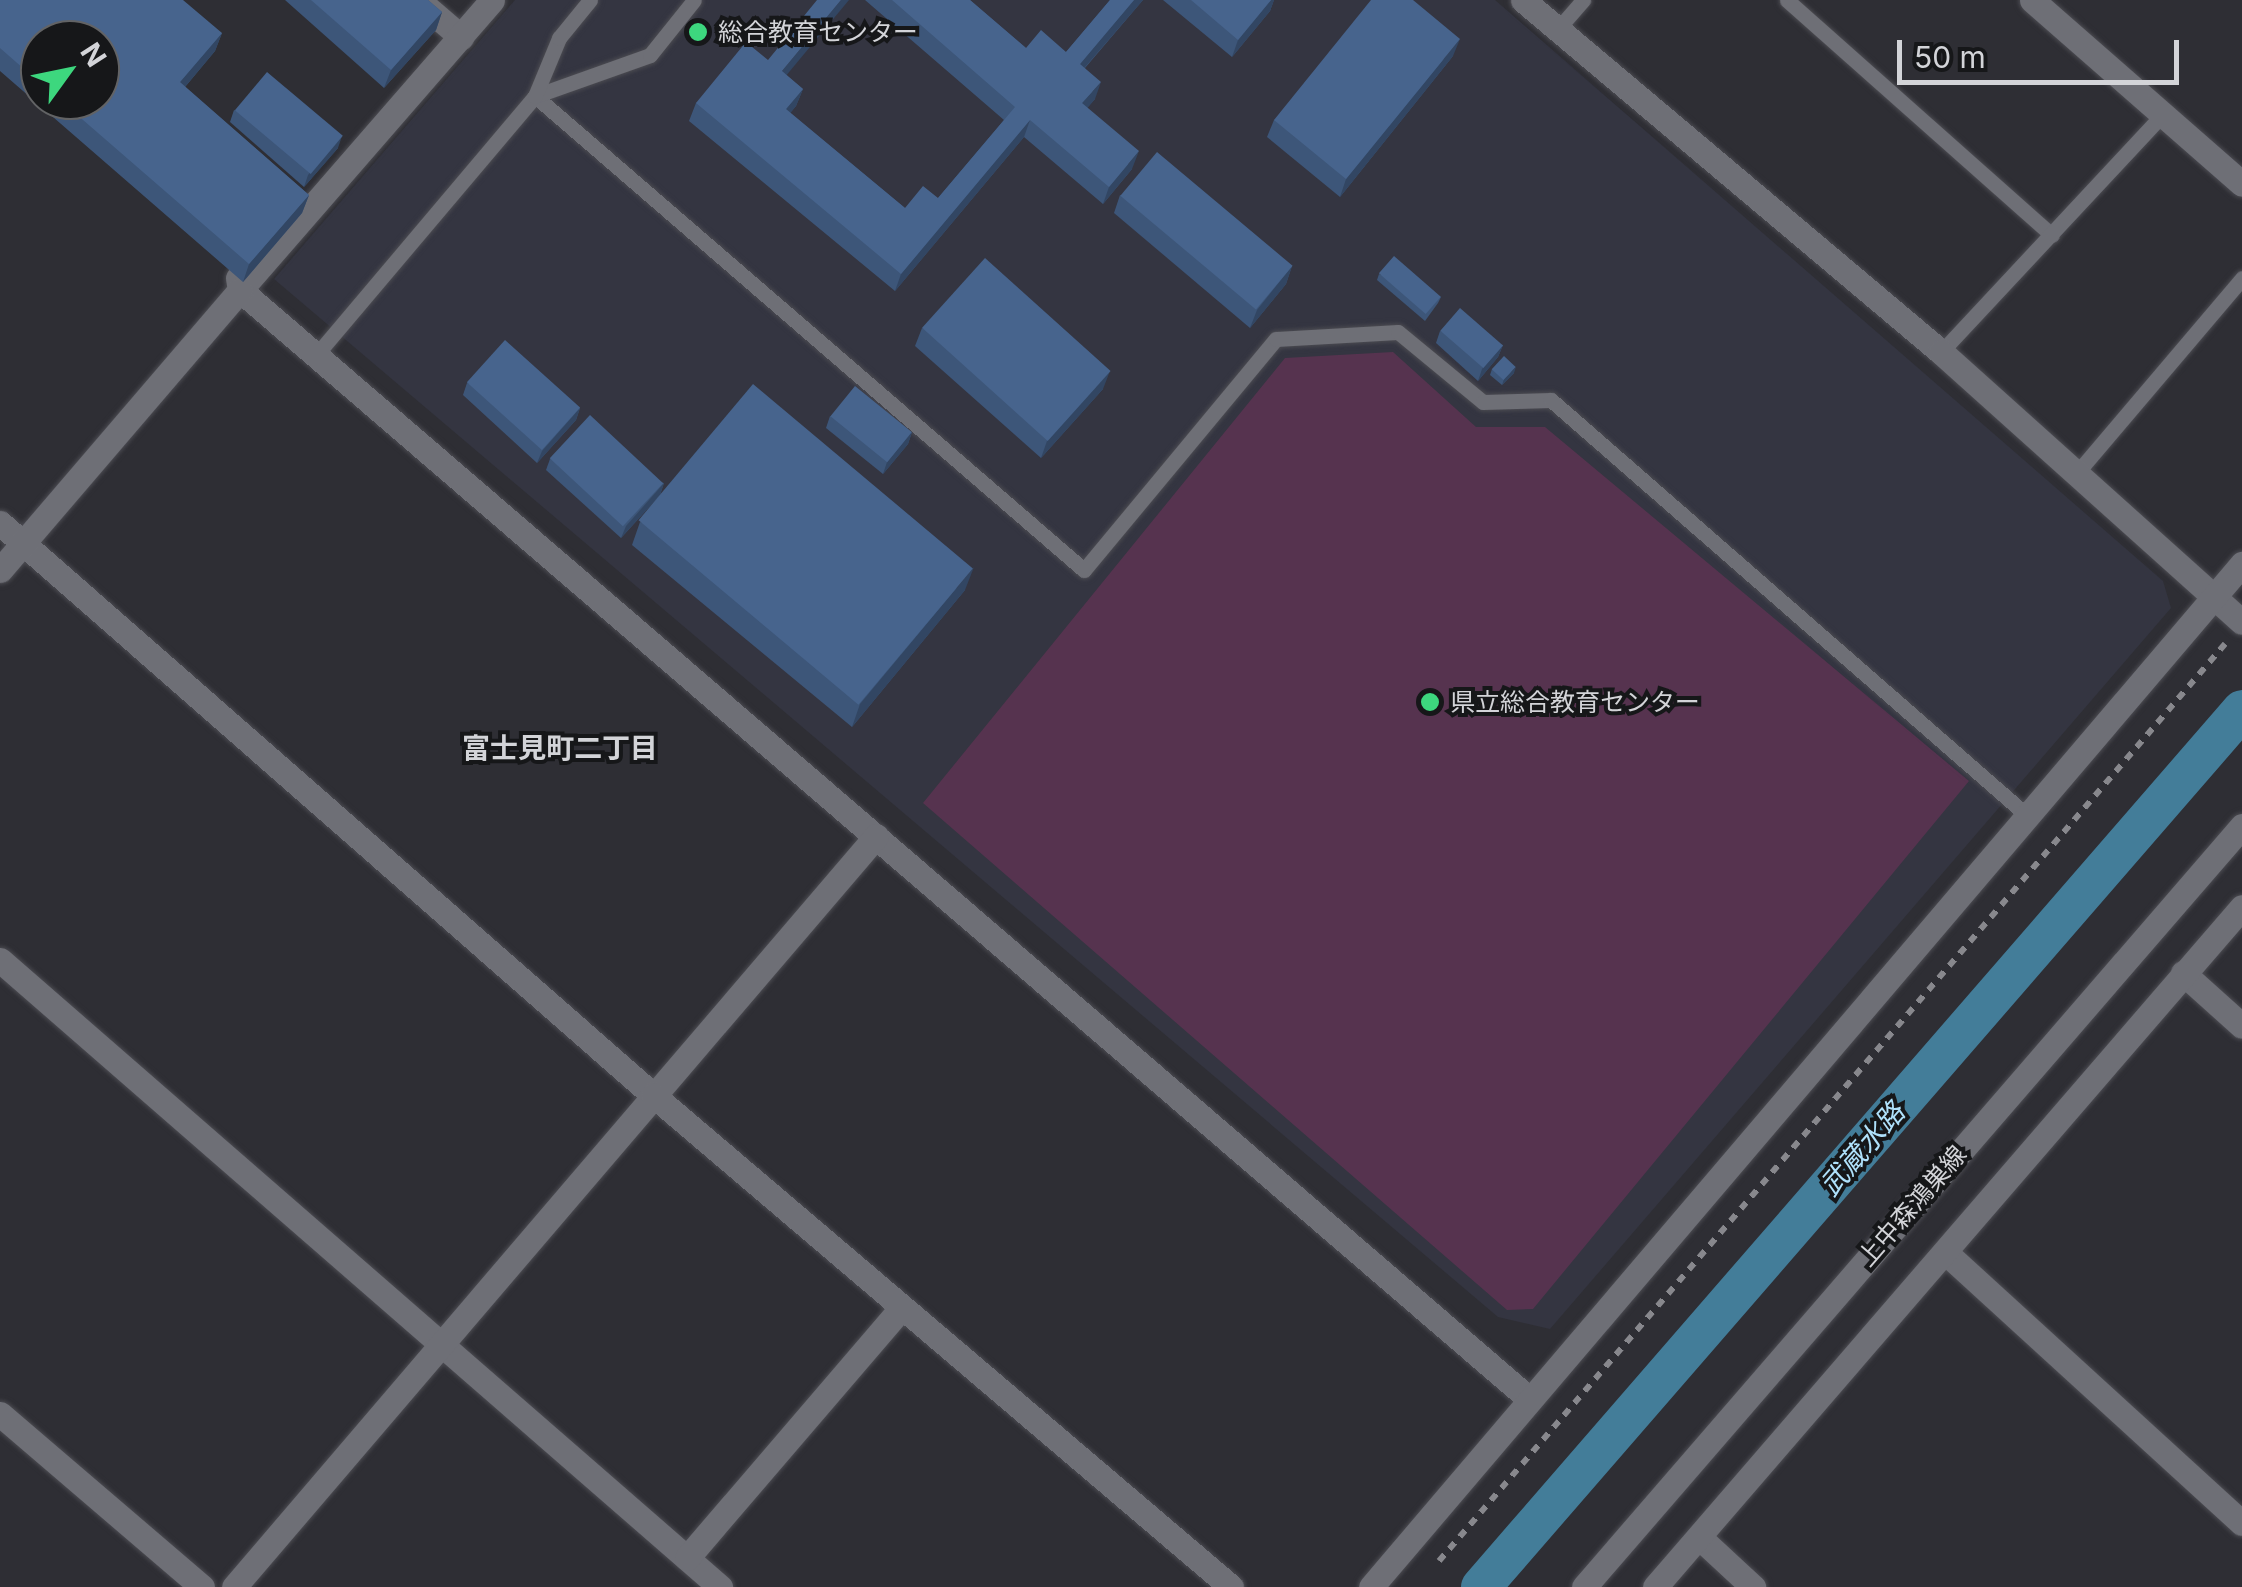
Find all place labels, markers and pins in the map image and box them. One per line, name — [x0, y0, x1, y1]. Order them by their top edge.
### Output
place label: 総合教育センター — [718, 17, 918, 47]
marker: 総合教育センター — [687, 21, 709, 43]
place label: 県立総合教育センター — [1450, 687, 1700, 717]
marker: 県立総合教育センター — [1419, 691, 1441, 713]

